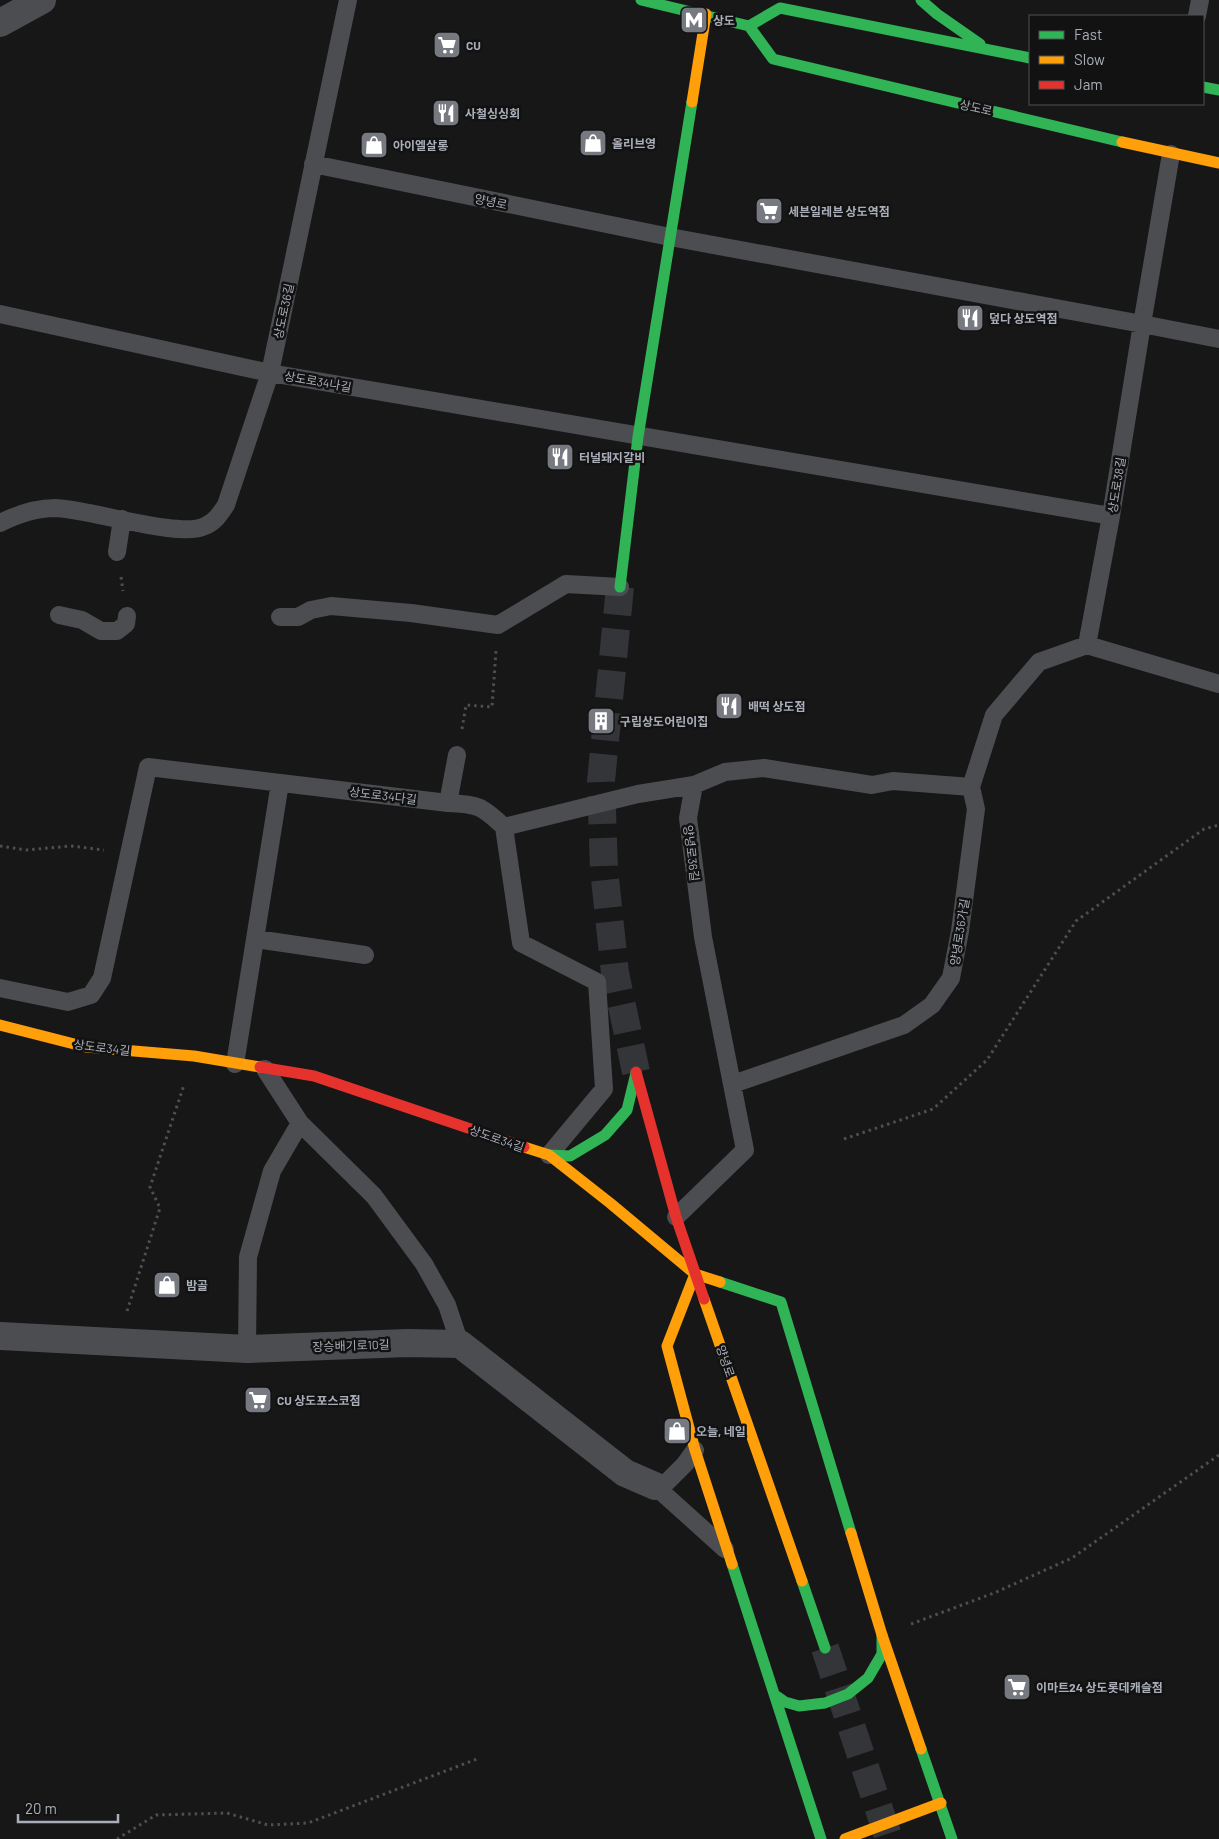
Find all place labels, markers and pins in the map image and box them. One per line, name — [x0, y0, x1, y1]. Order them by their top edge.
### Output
metro station icon: 상도 — [679, 5, 709, 35]
place label: 상도 — [713, 13, 735, 27]
supermarket icon: CU — [432, 30, 462, 60]
place label: CU — [466, 38, 481, 52]
restaurant icon: 사철싱싱회 — [431, 98, 461, 128]
place label: 사철싱싱회 — [465, 106, 520, 120]
shop icon: 올리브영 — [578, 128, 608, 158]
shop icon: 아이엘살롱 — [359, 130, 389, 160]
place label: 올리브영 — [612, 136, 656, 150]
place label: 아이엘살롱 — [393, 138, 448, 152]
supermarket icon: 세븐일레븐 상도역점 — [754, 196, 784, 226]
place label: 세븐일레븐 상도역점 — [788, 204, 890, 218]
restaurant icon: 덮다 상도역점 — [955, 303, 985, 333]
place label: 덮다 상도역점 — [989, 311, 1058, 325]
restaurant icon: 터널돼지갈비 — [545, 442, 575, 472]
place label: 터널돼지갈비 — [579, 450, 645, 464]
restaurant icon: 배떡 상도점 — [714, 691, 744, 721]
place label: 배떡 상도점 — [748, 699, 806, 713]
building icon: 구립상도어린이집 — [586, 706, 616, 736]
place label: 구립상도어린이집 — [620, 714, 708, 728]
shop icon: 밤골 — [152, 1270, 182, 1300]
place label: 밤골 — [186, 1278, 208, 1292]
supermarket icon: CU 상도포스코점 — [243, 1385, 273, 1415]
place label: CU 상도포스코점 — [277, 1393, 361, 1407]
shop icon: 오늘, 네일 — [662, 1416, 692, 1446]
place label: 오늘, 네일 — [696, 1424, 746, 1438]
supermarket icon: 이마트24 상도롯데캐슬점 — [1002, 1672, 1032, 1702]
place label: 이마트24 상도롯데캐슬점 — [1036, 1680, 1163, 1694]

